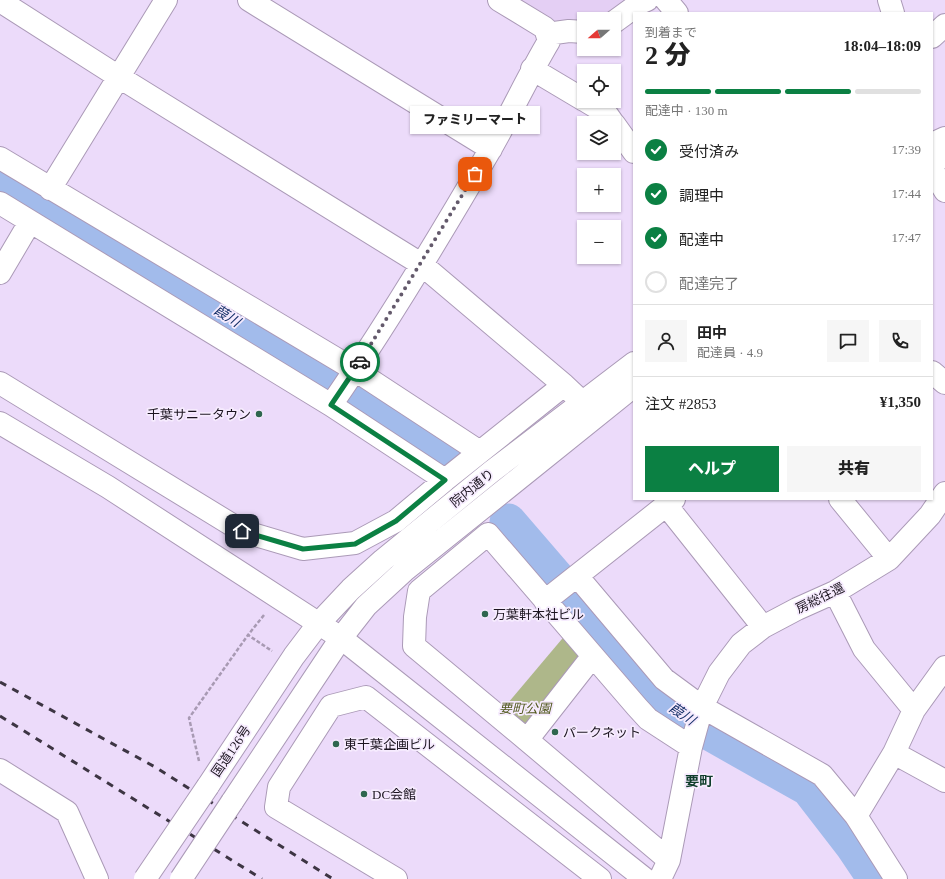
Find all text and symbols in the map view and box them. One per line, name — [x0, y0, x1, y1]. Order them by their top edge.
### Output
north arrow — [577, 12, 621, 56]
map controls — [577, 12, 621, 264]
text: 到着まで — [645, 25, 697, 40]
text: 18:04–18:09 — [844, 38, 921, 54]
text: 2 分 — [645, 41, 691, 70]
button: locate — [577, 64, 621, 108]
text: 配達中 · 130 m — [645, 103, 728, 118]
callout: ファミリーマート — [410, 106, 540, 134]
text: ファミリーマート — [423, 112, 527, 127]
button: layers — [577, 116, 621, 160]
icon: check — [645, 139, 667, 161]
text: 17:39 — [891, 142, 921, 157]
text: 受付済み — [679, 144, 739, 160]
pin — [458, 157, 492, 191]
icon: bag — [464, 163, 486, 185]
button: + — [577, 168, 621, 212]
icon: check — [645, 183, 667, 205]
text: 17:44 — [891, 186, 921, 201]
text: 調理中 — [679, 188, 724, 204]
button: − — [577, 220, 621, 264]
icon: check — [645, 227, 667, 249]
text: 17:47 — [891, 230, 921, 245]
text: 配達中 — [679, 232, 724, 248]
text: 配達完了 — [679, 276, 739, 292]
water label: 葭川 — [211, 302, 245, 331]
button: person — [645, 320, 687, 362]
button: chat — [827, 320, 869, 362]
button: phone — [879, 320, 921, 362]
text: 田中 — [697, 325, 727, 341]
courier — [340, 342, 380, 382]
text: 配達員 · 4.9 — [697, 345, 763, 360]
icon: car — [349, 351, 371, 373]
text: ¥1,350 — [880, 394, 921, 410]
text: 注文 #2853 — [645, 396, 716, 412]
place label: 千葉サニータウン — [147, 407, 251, 422]
marker: 千葉サニータウン — [254, 409, 264, 419]
button: ヘルプ — [645, 446, 779, 492]
button: 共有 — [787, 446, 921, 492]
street label: 院内通り — [447, 466, 497, 510]
pin — [225, 514, 259, 548]
icon: home — [231, 520, 253, 542]
street label: 房総往還 — [793, 580, 847, 616]
place label: 万葉軒本社ビル — [493, 607, 584, 622]
marker: 万葉軒本社ビル — [480, 609, 490, 619]
water label: 葭川 — [666, 700, 699, 729]
park label: 要町公園 — [499, 701, 553, 716]
street label: 国道126号 — [208, 723, 254, 779]
place label: パークネット — [563, 725, 641, 740]
marker: パークネット — [550, 727, 560, 737]
place label: 東千葉企画ビル — [344, 737, 435, 752]
marker: 東千葉企画ビル — [331, 739, 341, 749]
district label: 要町 — [685, 774, 713, 789]
place label: DC会館 — [372, 787, 416, 802]
marker: DC会館 — [359, 789, 369, 799]

